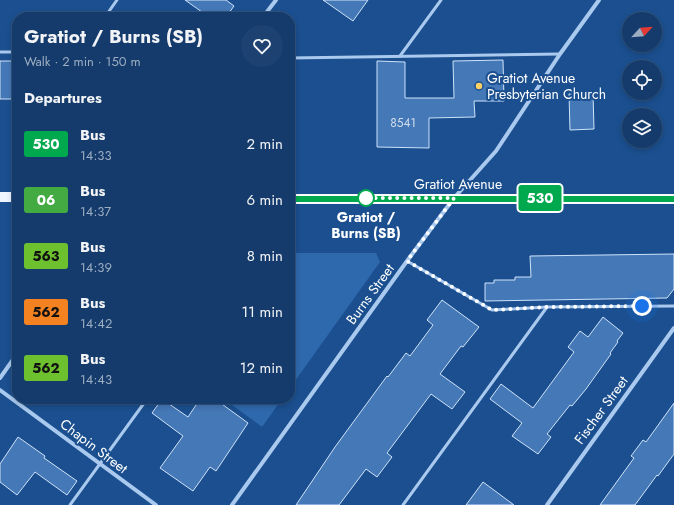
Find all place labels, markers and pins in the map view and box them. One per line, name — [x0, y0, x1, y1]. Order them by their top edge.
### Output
place label: Gratiot Avenue Presbyterian Church — [487, 68, 606, 104]
marker: Gratiot Avenue Presbyterian Church — [474, 81, 484, 91]
marker: Gratiot / Burns (SB) — [357, 189, 375, 207]
place label: Gratiot / Burns (SB) — [331, 207, 401, 243]

